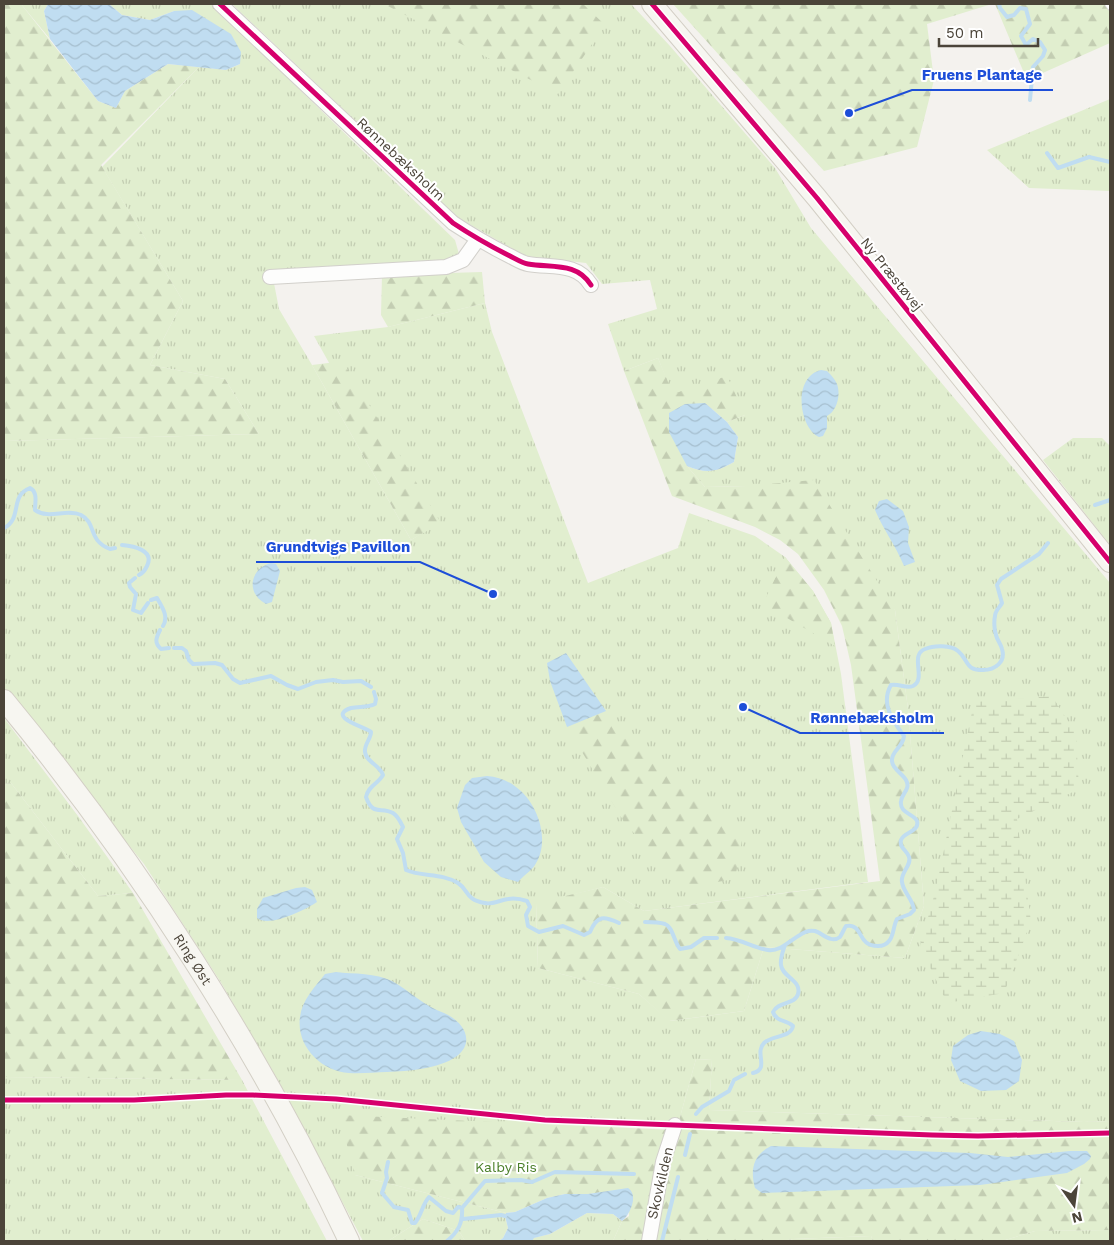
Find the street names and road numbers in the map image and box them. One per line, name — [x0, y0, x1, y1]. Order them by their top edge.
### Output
street label: Rønnebæksholm — [354, 114, 448, 204]
street label: Ny Præstøvej — [858, 234, 926, 314]
street label: Ring Øst — [171, 931, 215, 988]
street label: Skovkilden — [644, 1145, 676, 1221]

